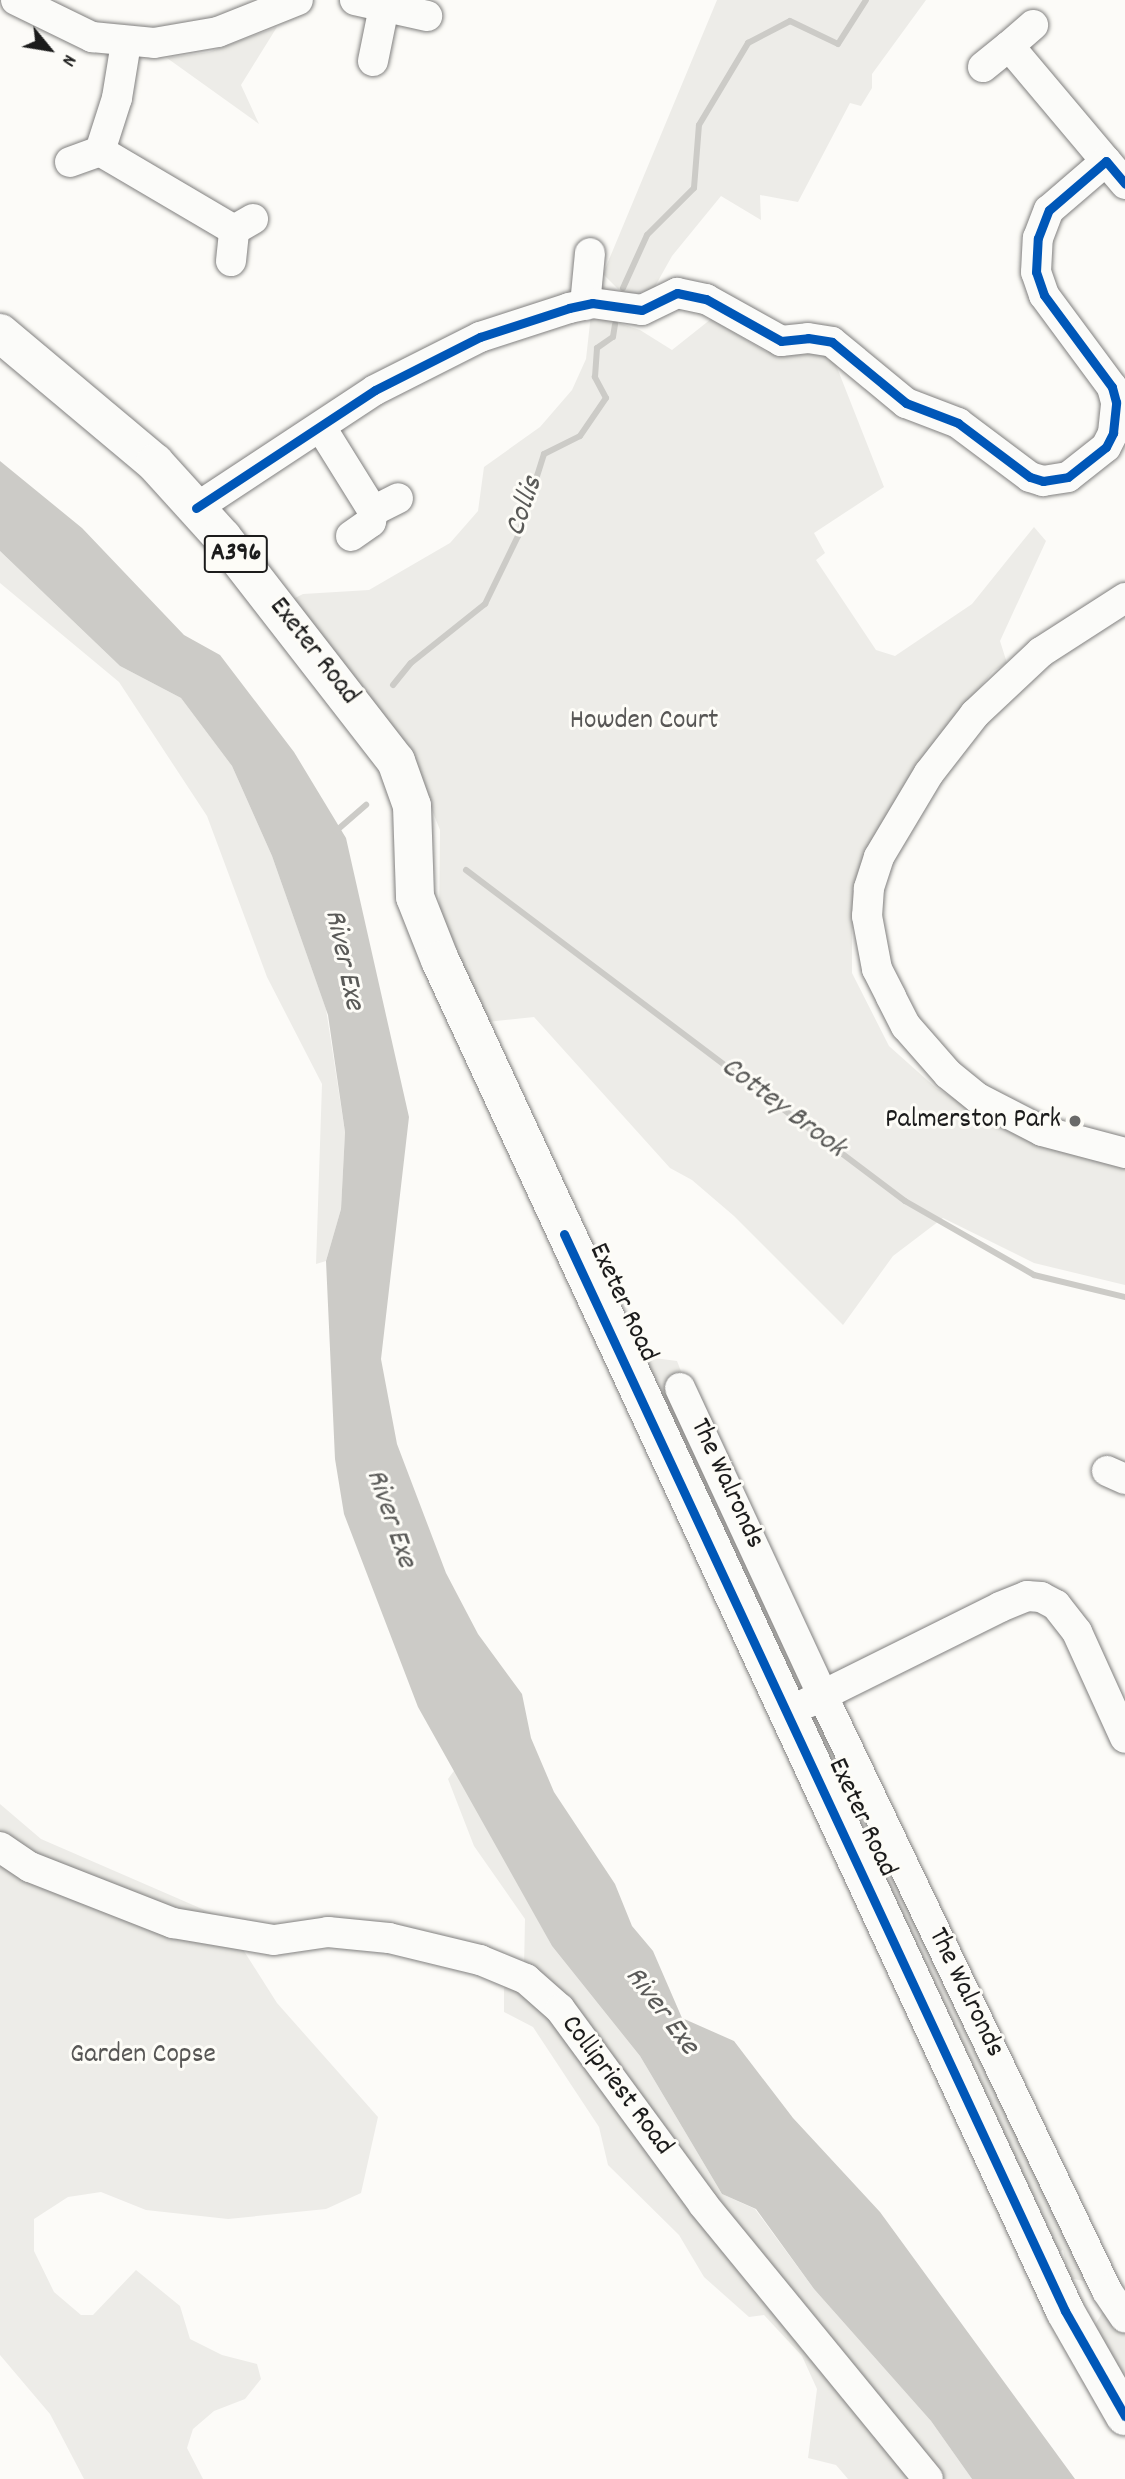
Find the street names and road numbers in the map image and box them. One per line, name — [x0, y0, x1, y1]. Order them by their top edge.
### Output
road number: A396 — [203, 532, 269, 576]
street label: Exeter Road — [261, 592, 365, 712]
street label: Exeter Road — [580, 1238, 664, 1368]
street label: The Walronds — [681, 1414, 771, 1554]
street label: Exeter Road — [819, 1753, 903, 1883]
street label: The Walronds — [919, 1923, 1011, 2063]
street label: Collipriest Road — [553, 2009, 679, 2163]

